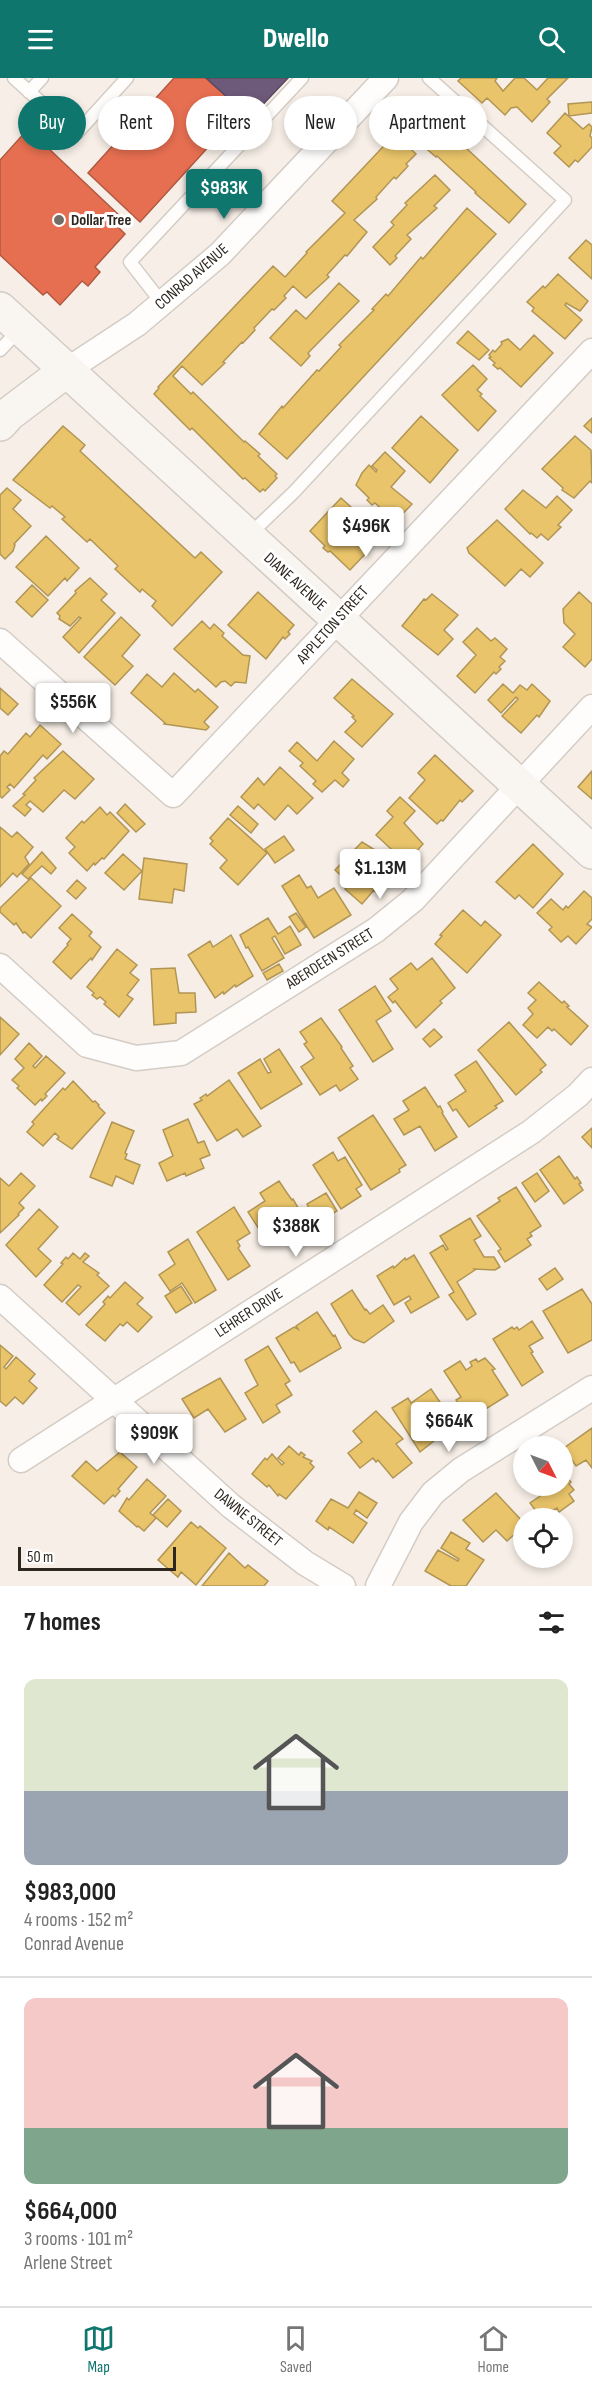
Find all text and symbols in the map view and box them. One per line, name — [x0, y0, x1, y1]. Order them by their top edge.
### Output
icon: menu — [24, 23, 57, 56]
text: Dwello — [263, 23, 329, 55]
icon: search — [535, 23, 568, 56]
chip: Buy — [18, 96, 86, 150]
chip: Rent — [98, 96, 174, 150]
chip: Filters — [186, 96, 272, 150]
chip: New — [284, 96, 357, 150]
chip: Apartment — [369, 96, 487, 150]
pin: $983K — [182, 169, 266, 220]
text: $983K — [200, 176, 248, 200]
place label: Dollar Tree — [71, 211, 131, 230]
marker: Dollar Tree — [52, 213, 66, 227]
street label: CONRAD AVENUE — [151, 240, 233, 314]
pin: $496K — [324, 507, 408, 558]
text: $496K — [342, 514, 390, 538]
street label: DIANE AVENUE — [260, 549, 330, 615]
street label: APPLETON STREET — [292, 582, 373, 669]
pin: $556K — [31, 683, 115, 734]
text: $556K — [49, 690, 97, 714]
pin: $1.13M — [331, 849, 429, 900]
text: $1.13M — [354, 856, 406, 880]
street label: ABERDEEN STREET — [282, 924, 378, 994]
pin: $388K — [254, 1207, 338, 1258]
text: $388K — [272, 1214, 320, 1238]
street label: LEHRER DRIVE — [212, 1284, 286, 1342]
pin: $664K — [407, 1402, 491, 1453]
text: $664K — [425, 1409, 473, 1433]
pin: $909K — [112, 1414, 196, 1465]
text: $909K — [130, 1421, 178, 1445]
north arrow — [513, 1436, 573, 1496]
map controls — [513, 1436, 573, 1568]
street label: DAWNE STREET — [210, 1485, 286, 1552]
button: locate — [513, 1508, 573, 1568]
scale bar — [18, 1544, 176, 1572]
text: 50 m — [27, 1548, 53, 1567]
icon: filters — [535, 1606, 568, 1639]
text: 7 homes — [24, 1607, 101, 1638]
icon: home — [242, 1718, 350, 1826]
text: $983,000 — [24, 1877, 116, 1908]
text: 4 rooms · 152 m² — [24, 1908, 133, 1932]
text: Conrad Avenue — [24, 1932, 124, 1956]
icon: home — [242, 2037, 350, 2145]
text: $664,000 — [24, 2196, 117, 2227]
text: 3 rooms · 101 m² — [24, 2227, 133, 2251]
text: Arlene Street — [24, 2251, 112, 2275]
tab: Map — [82, 2322, 115, 2377]
tab: Saved — [279, 2322, 312, 2377]
tab: Home — [477, 2322, 510, 2377]

